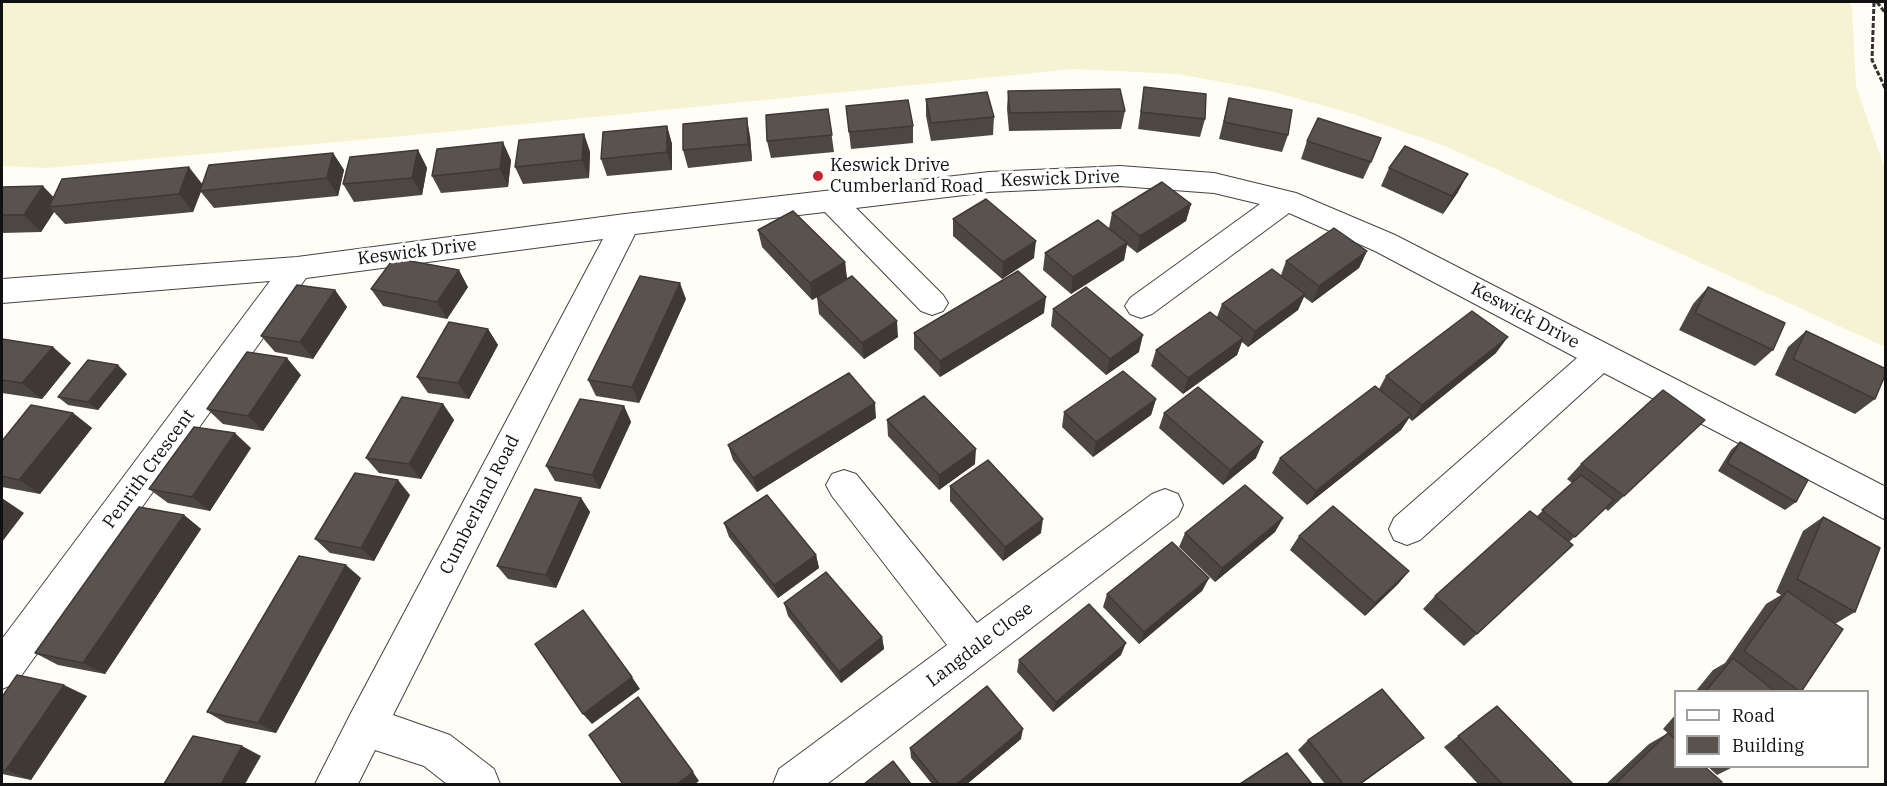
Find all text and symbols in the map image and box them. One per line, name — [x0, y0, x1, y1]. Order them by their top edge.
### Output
place label: Keswick Drive Cumberland Road — [830, 155, 983, 198]
street label: Keswick Drive — [1000, 166, 1120, 192]
marker: Keswick Drive Cumberland Road — [811, 169, 825, 183]
street label: Keswick Drive — [356, 234, 478, 270]
street label: Keswick Drive — [1467, 278, 1583, 354]
street label: Penrith Crescent — [99, 405, 199, 533]
street label: Cumberland Road — [436, 432, 524, 578]
street label: Langdale Close — [923, 598, 1037, 692]
legend — [1674, 690, 1869, 768]
text: Road — [1732, 704, 1775, 727]
text: Building — [1732, 734, 1804, 757]

